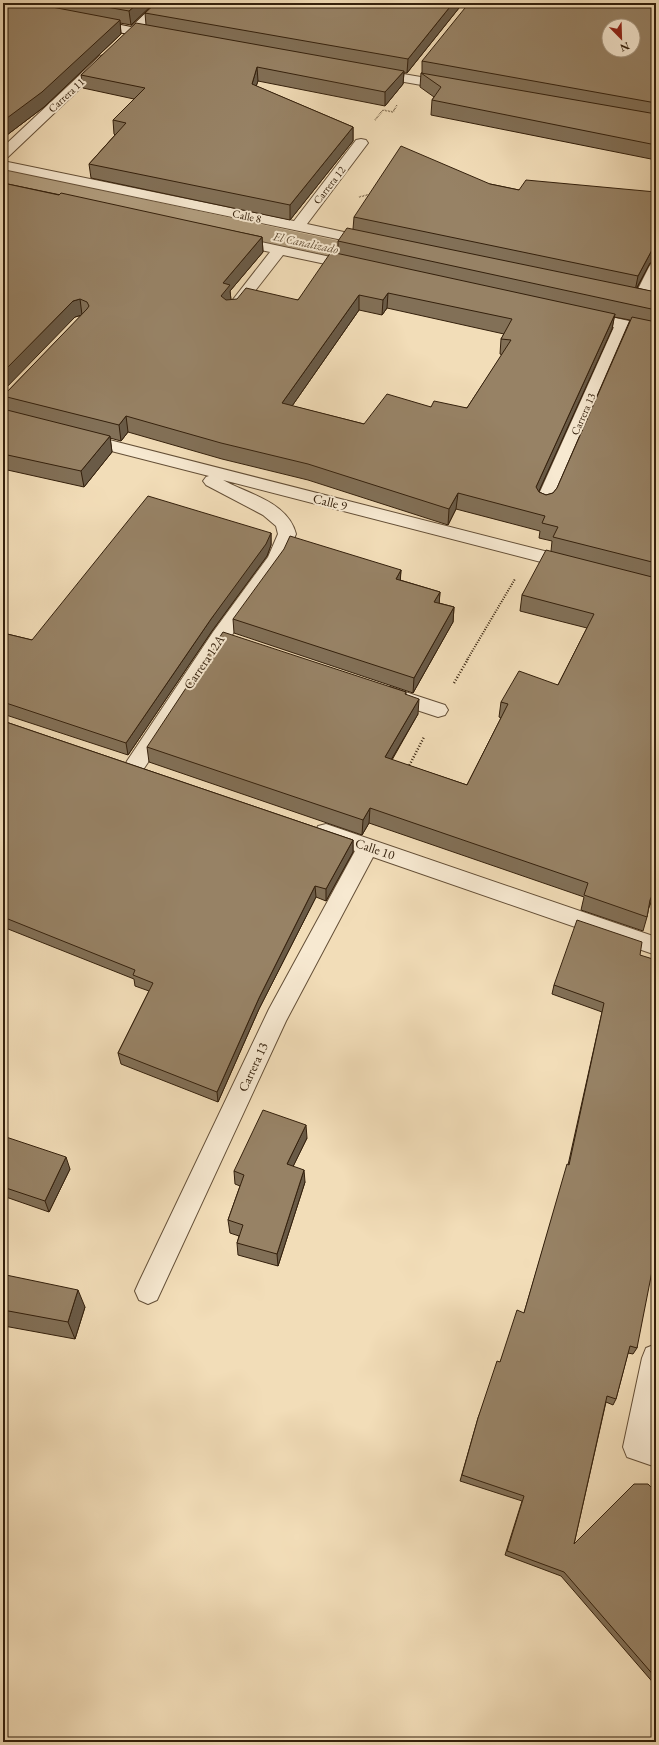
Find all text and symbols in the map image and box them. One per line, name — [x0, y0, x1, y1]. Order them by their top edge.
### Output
north arrow — [601, 18, 641, 58]
text: N — [618, 39, 632, 55]
street label: Carrera 11 — [45, 75, 87, 115]
street label: Carrera 12 — [310, 163, 349, 207]
street label: Calle 8 — [231, 206, 263, 226]
water label: El Canalizado — [271, 228, 340, 258]
street label: Carrera 13 — [568, 391, 598, 437]
street label: Calle 9 — [311, 490, 350, 515]
street label: Carrera 12A — [180, 631, 229, 692]
street label: Calle 10 — [353, 834, 397, 864]
street label: Carrera 13 — [234, 1039, 272, 1095]

